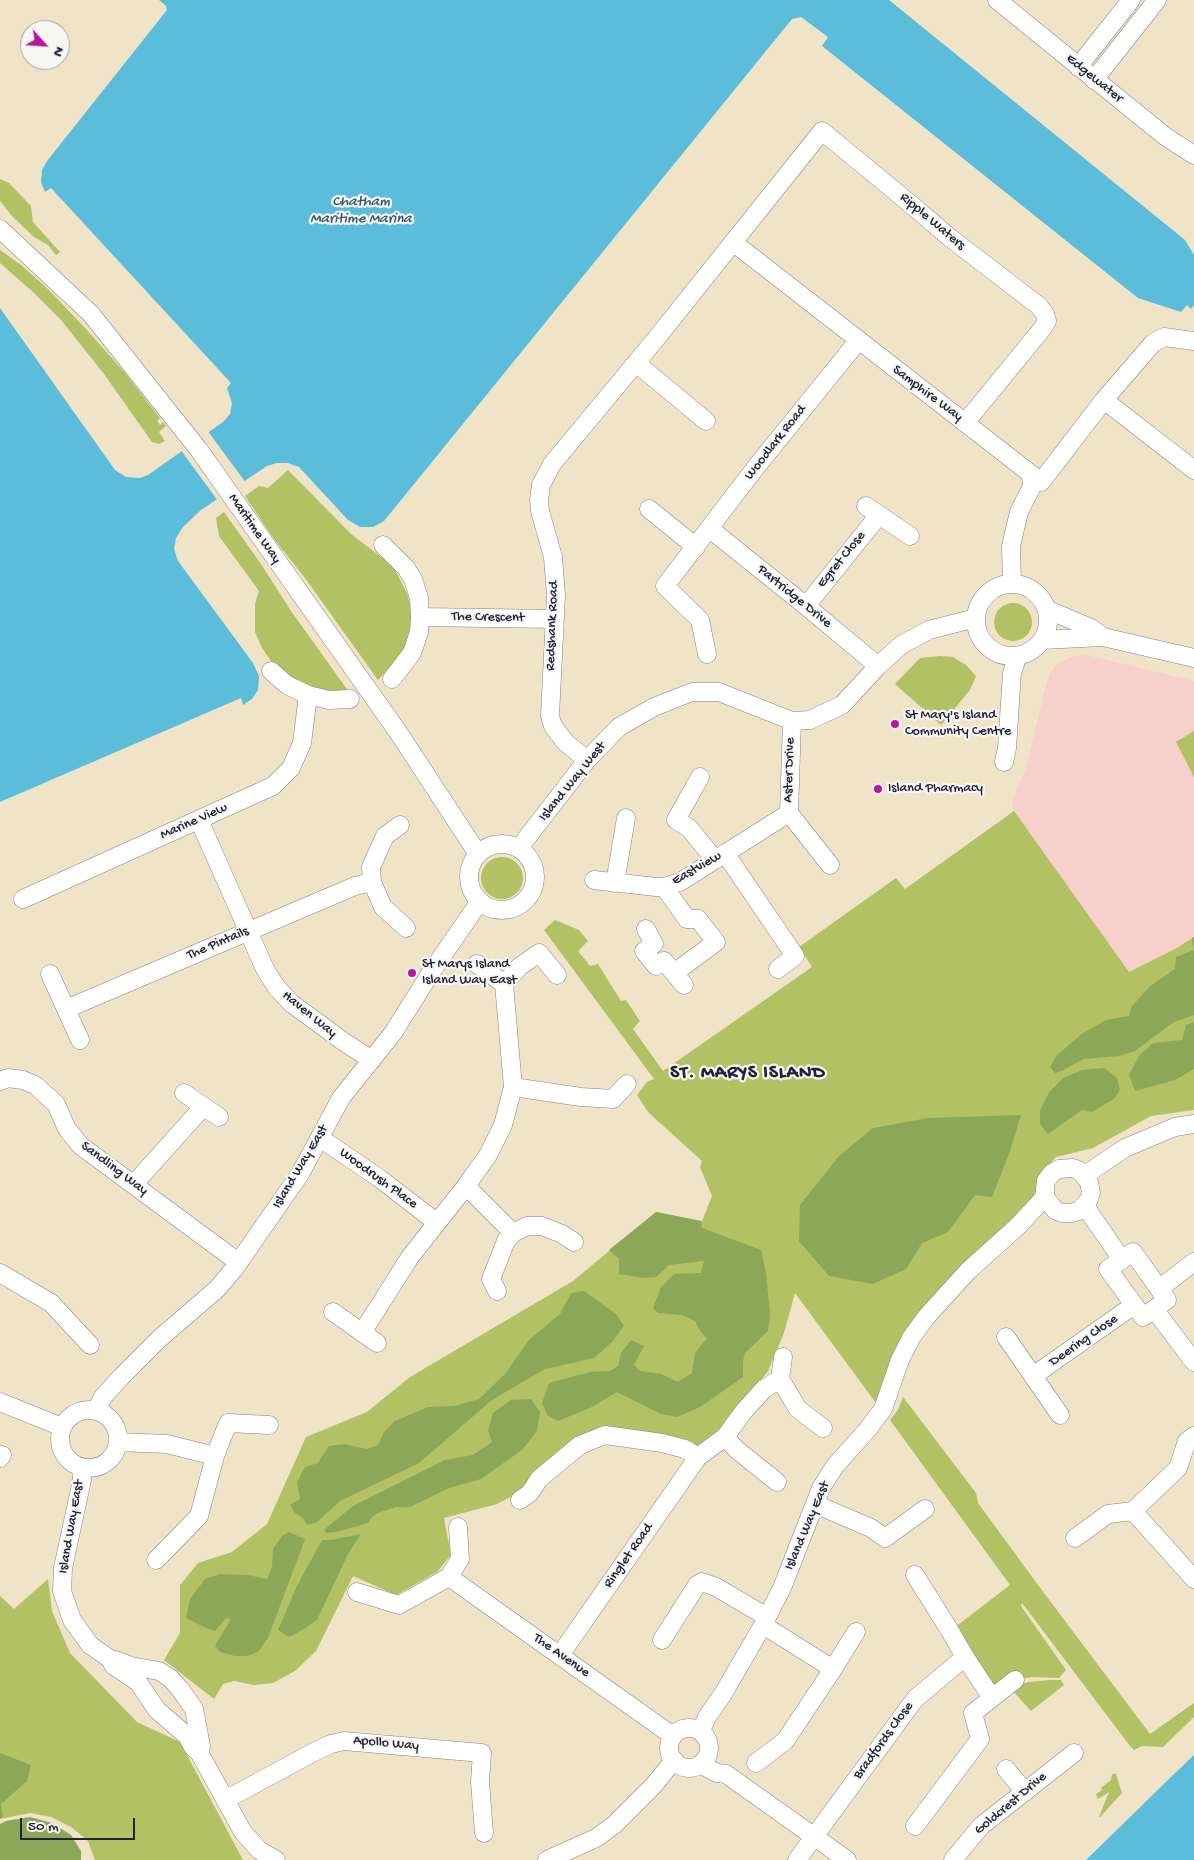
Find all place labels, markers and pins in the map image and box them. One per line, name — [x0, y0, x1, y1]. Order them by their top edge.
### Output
place label: St Mary's Island Community Centre — [905, 708, 1011, 740]
marker: St Mary's Island Community Centre — [889, 718, 901, 730]
place label: Island Pharmacy — [888, 781, 983, 797]
marker: Island Pharmacy — [872, 783, 884, 795]
place label: St Marys Island Island Way East — [422, 957, 517, 990]
marker: St Marys Island Island Way East — [406, 967, 418, 979]

